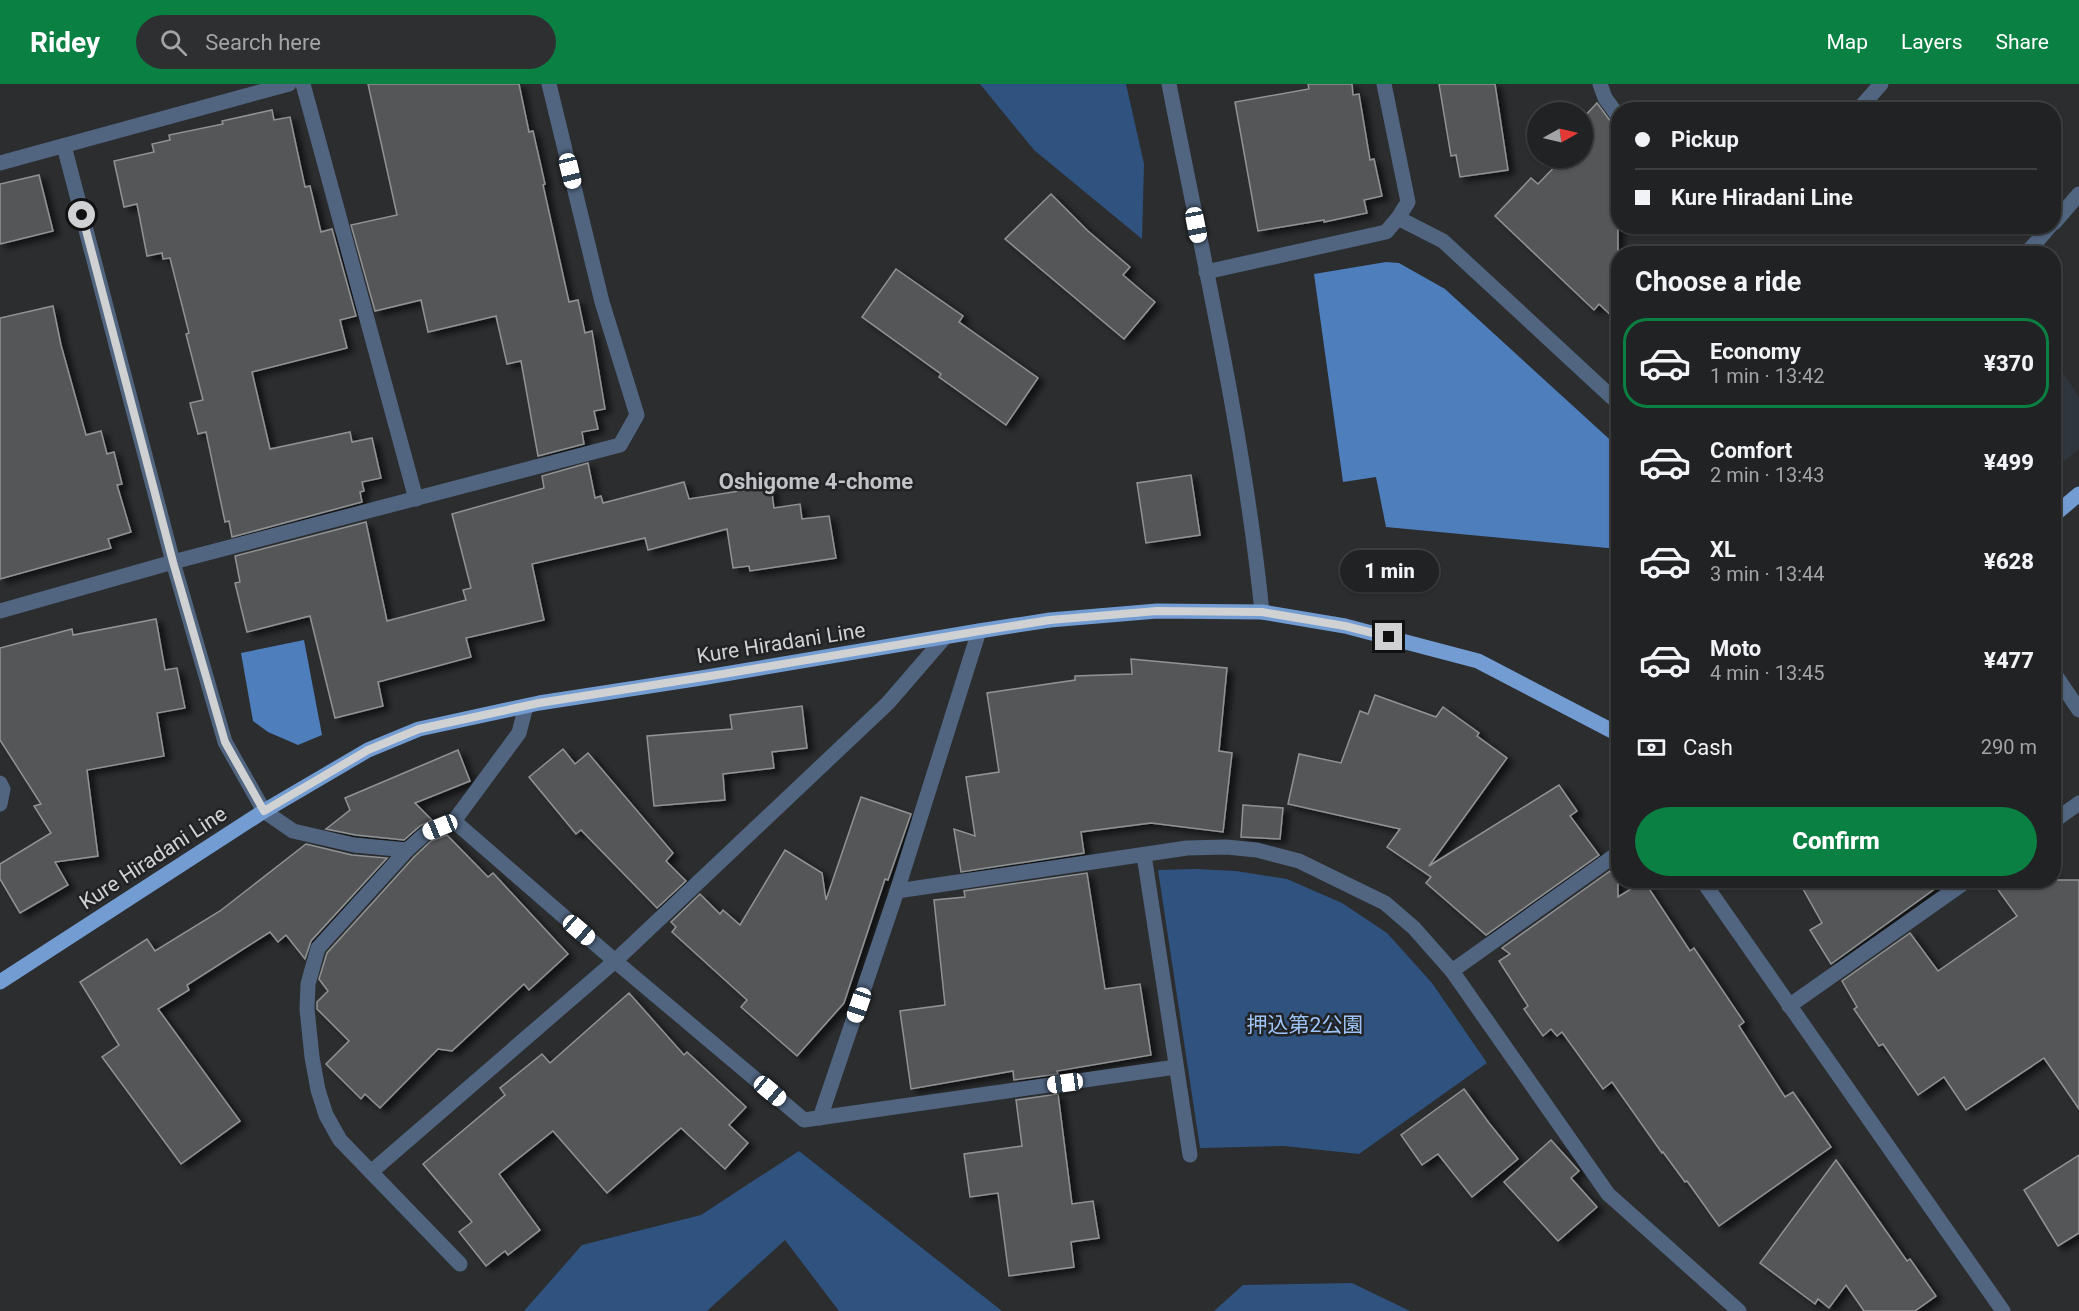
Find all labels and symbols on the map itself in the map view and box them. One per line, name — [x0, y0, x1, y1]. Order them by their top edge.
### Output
north arrow — [1527, 102, 1593, 168]
car — [557, 151, 583, 191]
route start — [68, 201, 95, 228]
car — [1184, 206, 1208, 244]
district label: Oshigome 4-chome — [719, 469, 913, 494]
callout: 1 min — [1340, 550, 1438, 592]
street label: Kure Hiradani Line — [695, 618, 867, 668]
route end — [1375, 623, 1402, 650]
street label: Kure Hiradani Line — [75, 802, 231, 914]
car — [420, 812, 460, 842]
car — [560, 911, 598, 949]
car — [845, 985, 873, 1025]
park label: 押込第2公園 — [1247, 1013, 1363, 1037]
car — [1046, 1072, 1084, 1094]
car — [750, 1073, 790, 1109]

